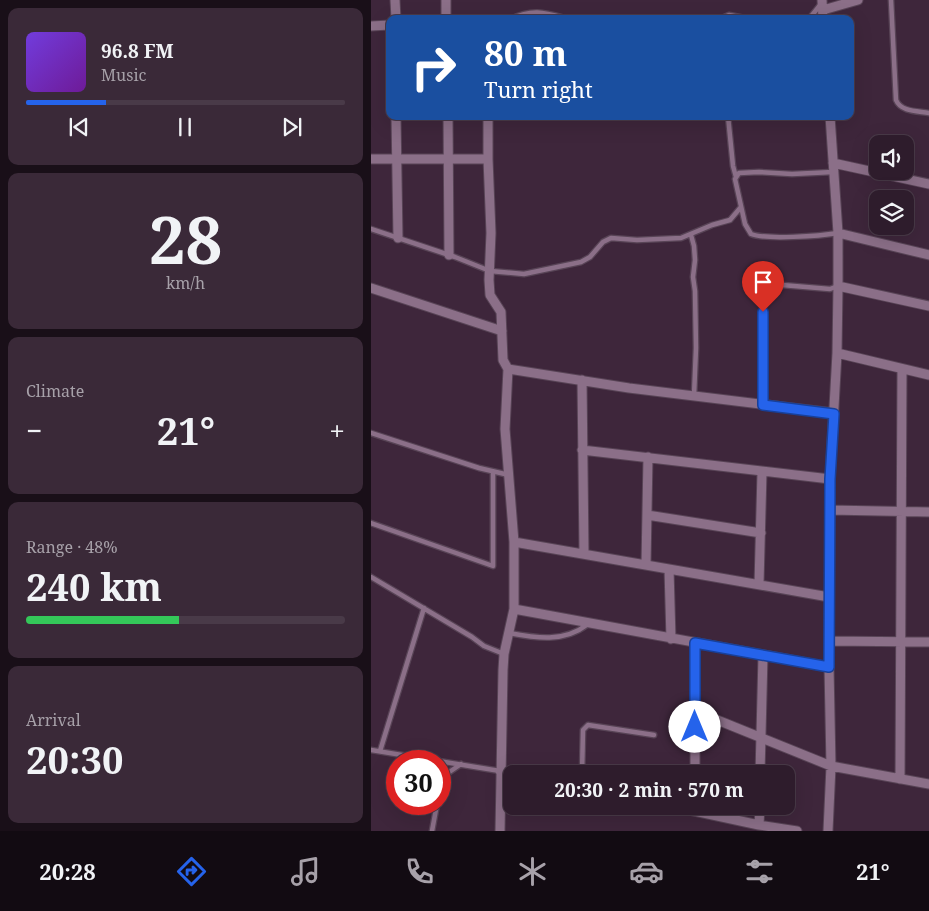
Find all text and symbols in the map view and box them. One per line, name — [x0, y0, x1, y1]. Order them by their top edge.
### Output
text: 80 m — [484, 29, 567, 76]
icon: right — [401, 35, 466, 100]
text: 96.8 FM — [101, 38, 174, 64]
text: Music — [101, 64, 146, 86]
text: Turn right — [484, 74, 593, 104]
icon: previous — [65, 113, 93, 141]
icon: pause — [171, 113, 199, 141]
icon: next — [278, 113, 306, 141]
map controls — [869, 135, 914, 235]
button: sound — [869, 135, 914, 180]
button: layers — [869, 190, 914, 235]
text: 28 — [149, 195, 222, 283]
pin — [742, 261, 784, 312]
icon: arrive — [749, 268, 777, 296]
text: km/h — [166, 272, 205, 294]
text: Climate — [26, 380, 84, 402]
text: 21° — [157, 404, 215, 456]
text: − — [26, 411, 42, 449]
text: + — [329, 411, 345, 449]
text: Range · 48% — [26, 536, 118, 558]
text: 240 km — [26, 560, 162, 612]
position arrow — [668, 700, 720, 752]
text: Arrival — [26, 709, 81, 731]
text: 20:30 — [26, 733, 123, 785]
speed limit sign: 30 — [386, 750, 451, 815]
text: 20:30 · 2 min · 570 m — [554, 777, 744, 803]
icon: directions — [174, 854, 209, 889]
icon: music — [288, 854, 323, 889]
icon: phone — [402, 854, 437, 889]
icon: climate — [515, 854, 550, 889]
icon: car — [629, 854, 664, 889]
icon: filters — [742, 854, 777, 889]
text: 20:28 — [39, 856, 96, 886]
text: 21° — [856, 856, 890, 886]

